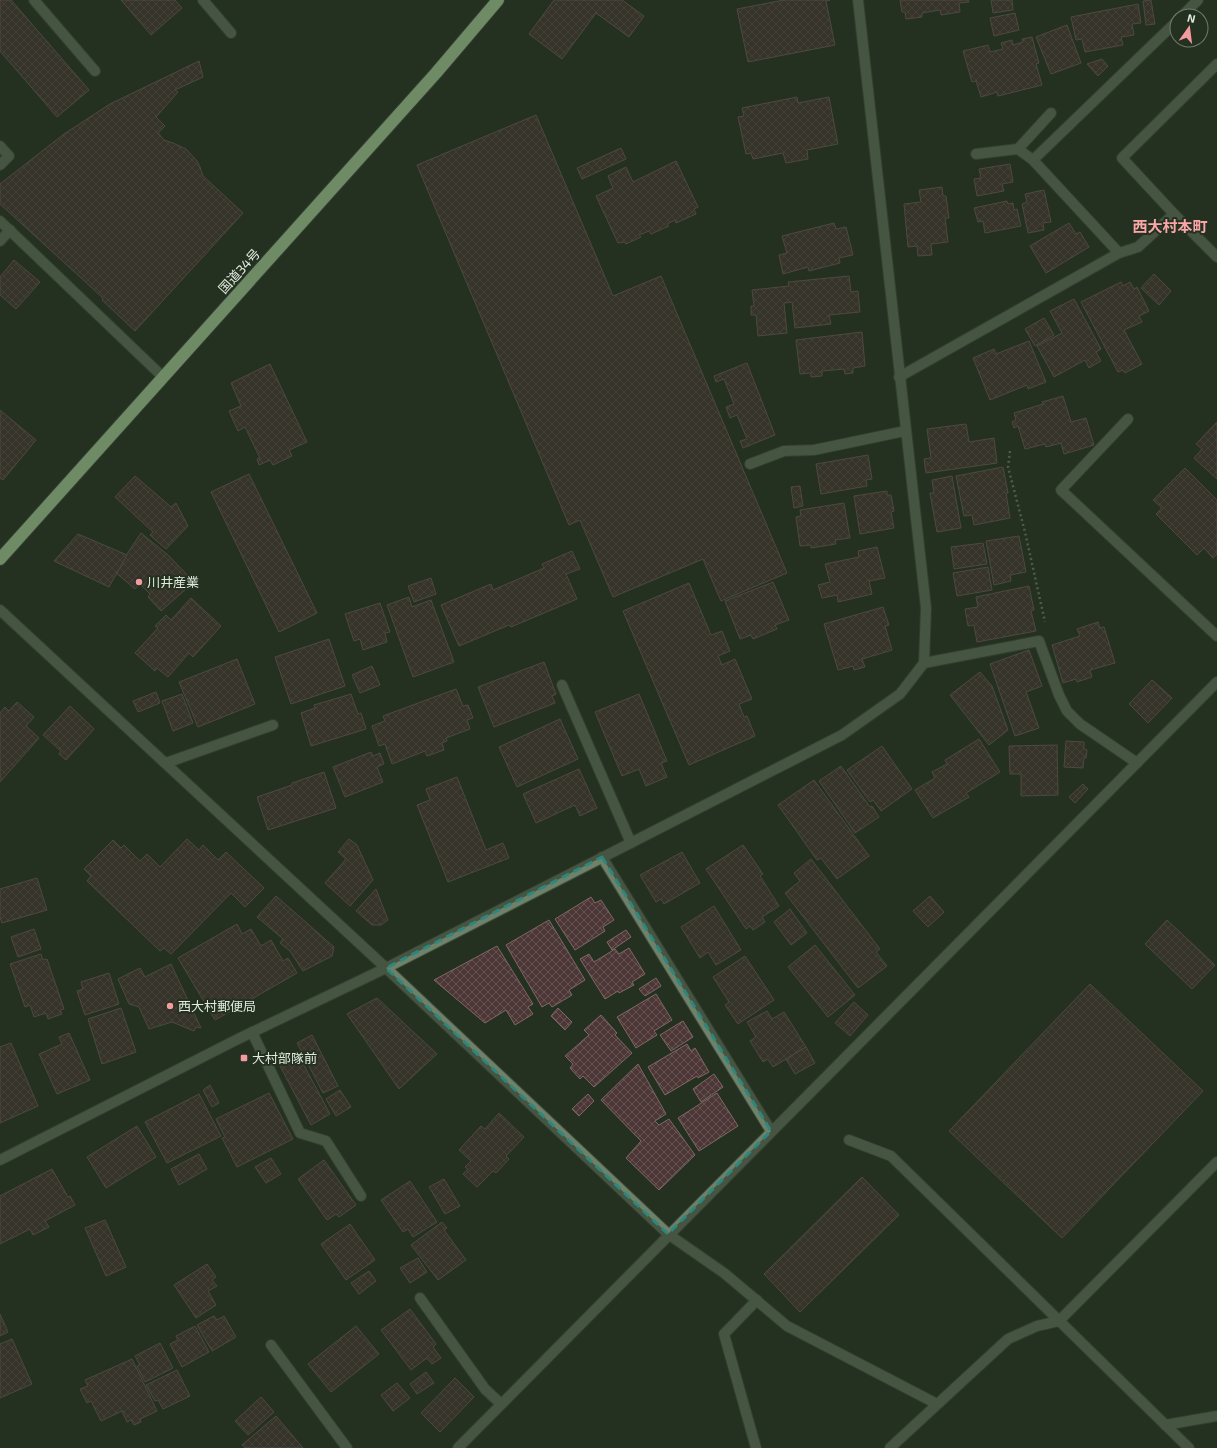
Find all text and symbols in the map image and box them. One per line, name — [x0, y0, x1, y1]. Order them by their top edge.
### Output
north arrow — [1169, 8, 1209, 48]
text: N — [1186, 11, 1197, 25]
district label: 西大村本町 — [1132, 217, 1208, 235]
street label: 国道34号 — [215, 245, 263, 297]
place label: 川井産業 — [147, 574, 199, 590]
marker: 川井産業 — [134, 577, 144, 587]
place label: 西大村郵便局 — [178, 998, 256, 1014]
marker: 西大村郵便局 — [165, 1001, 175, 1011]
place label: 大村部隊前 — [252, 1050, 317, 1066]
marker: 大村部隊前 — [239, 1053, 249, 1063]

